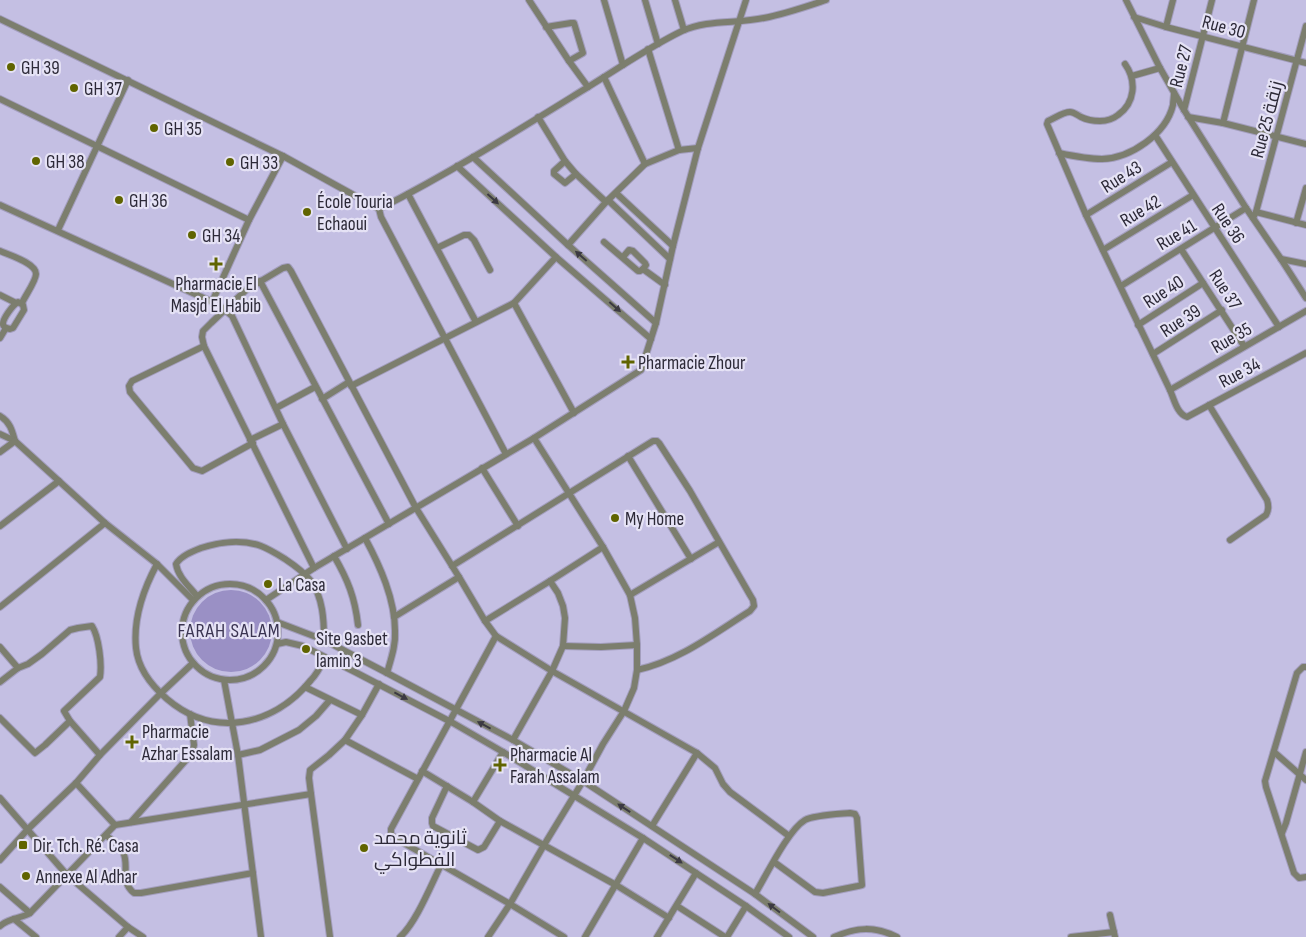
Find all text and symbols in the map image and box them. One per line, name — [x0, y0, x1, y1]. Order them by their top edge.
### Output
street label: Rue 30 — [1199, 11, 1248, 44]
street label: Rue 27 — [1165, 42, 1198, 90]
place label: GH 39 — [21, 57, 60, 80]
marker: GH 39 — [5, 61, 17, 73]
place label: GH 37 — [84, 78, 122, 101]
street label: Rue 25 زنقة — [1246, 78, 1289, 161]
marker: GH 37 — [68, 82, 80, 94]
place label: GH 35 — [164, 118, 202, 141]
marker: GH 35 — [148, 122, 160, 134]
place label: GH 38 — [46, 151, 84, 174]
place label: GH 33 — [240, 152, 278, 175]
marker: GH 38 — [30, 155, 42, 167]
marker: GH 33 — [224, 156, 236, 168]
street label: Rue 43 — [1097, 156, 1146, 199]
place label: GH 36 — [129, 190, 167, 213]
street label: Rue 42 — [1116, 190, 1165, 232]
place label: École Touria Echaoui — [317, 191, 393, 236]
one-way arrow — [487, 193, 499, 205]
marker: GH 36 — [113, 194, 125, 206]
street label: Rue 36 — [1206, 199, 1249, 248]
marker: École Touria Echaoui — [301, 206, 313, 218]
street label: Rue 41 — [1153, 214, 1201, 256]
place label: GH 34 — [202, 225, 240, 248]
marker: GH 34 — [186, 229, 198, 241]
one-way arrow — [575, 250, 587, 262]
marker: Pharmacie El Masjd El Habib — [210, 258, 222, 270]
street label: Rue 37 — [1203, 266, 1246, 314]
street label: Rue 40 — [1139, 271, 1188, 314]
place label: Pharmacie El Masjd El Habib — [171, 273, 261, 318]
street label: Rue 39 — [1156, 300, 1205, 343]
one-way arrow — [608, 301, 620, 313]
street label: Rue 35 — [1207, 318, 1256, 359]
place label: Pharmacie Zhour — [638, 352, 746, 375]
street label: Rue 34 — [1215, 353, 1264, 394]
marker: Pharmacie Zhour — [622, 356, 634, 368]
place label: My Home — [625, 508, 684, 531]
marker: My Home — [609, 512, 621, 524]
place label: La Casa — [278, 574, 326, 597]
marker: La Casa — [262, 578, 274, 590]
district label: FARAH SALAM — [177, 619, 281, 643]
place label: Site 9asbet lamin 3 — [316, 628, 388, 673]
marker: Site 9asbet lamin 3 — [300, 643, 312, 655]
one-way arrow — [394, 692, 408, 700]
place label: Pharmacie Azhar Essalam — [141, 721, 233, 766]
one-way arrow — [477, 721, 492, 729]
marker: Pharmacie Azhar Essalam — [126, 736, 138, 748]
place label: Pharmacie Al Farah Assalam — [510, 744, 600, 789]
marker: Pharmacie Al Farah Assalam — [494, 759, 506, 771]
one-way arrow — [617, 803, 631, 813]
place label: ثانوية محمد الفطواكي — [374, 827, 466, 874]
place label: Dir. Tch. Ré. Casa — [33, 835, 139, 858]
marker: Dir. Tch. Ré. Casa — [17, 839, 29, 851]
marker: ثانوية محمد الفطواكي — [358, 842, 370, 854]
one-way arrow — [669, 855, 682, 864]
place label: Annexe Al Adhar — [35, 866, 138, 889]
marker: Annexe Al Adhar — [20, 870, 32, 882]
one-way arrow — [767, 903, 780, 913]

